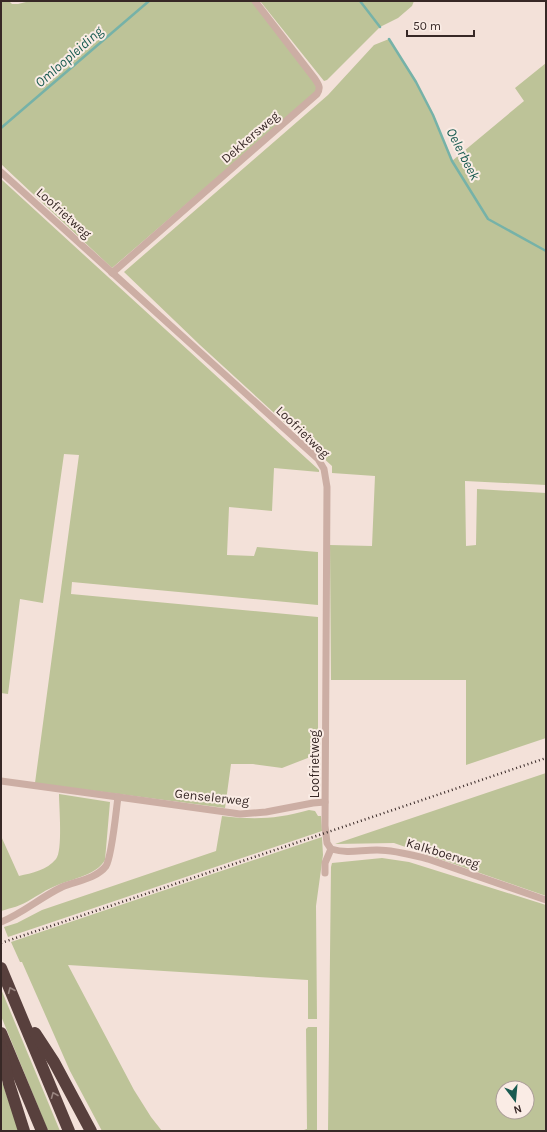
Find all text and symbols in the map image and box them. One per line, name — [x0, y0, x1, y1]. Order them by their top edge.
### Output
scale bar — [407, 12, 474, 38]
text: 50 m — [413, 19, 441, 33]
water label: Omloopleiding — [32, 22, 107, 91]
street label: Dekkersweg — [218, 107, 282, 166]
water label: Oelerbeek — [443, 125, 484, 184]
street label: Loofrietweg — [34, 185, 95, 242]
street label: Loofrietweg — [273, 403, 333, 462]
street label: Loofrietweg — [307, 729, 322, 798]
street label: Genselerweg — [174, 786, 251, 808]
street label: Kalkboerweg — [405, 835, 482, 871]
one-way arrow — [7, 987, 15, 994]
north arrow — [495, 1080, 535, 1120]
one-way arrow — [51, 1091, 59, 1099]
text: N — [512, 1102, 523, 1116]

